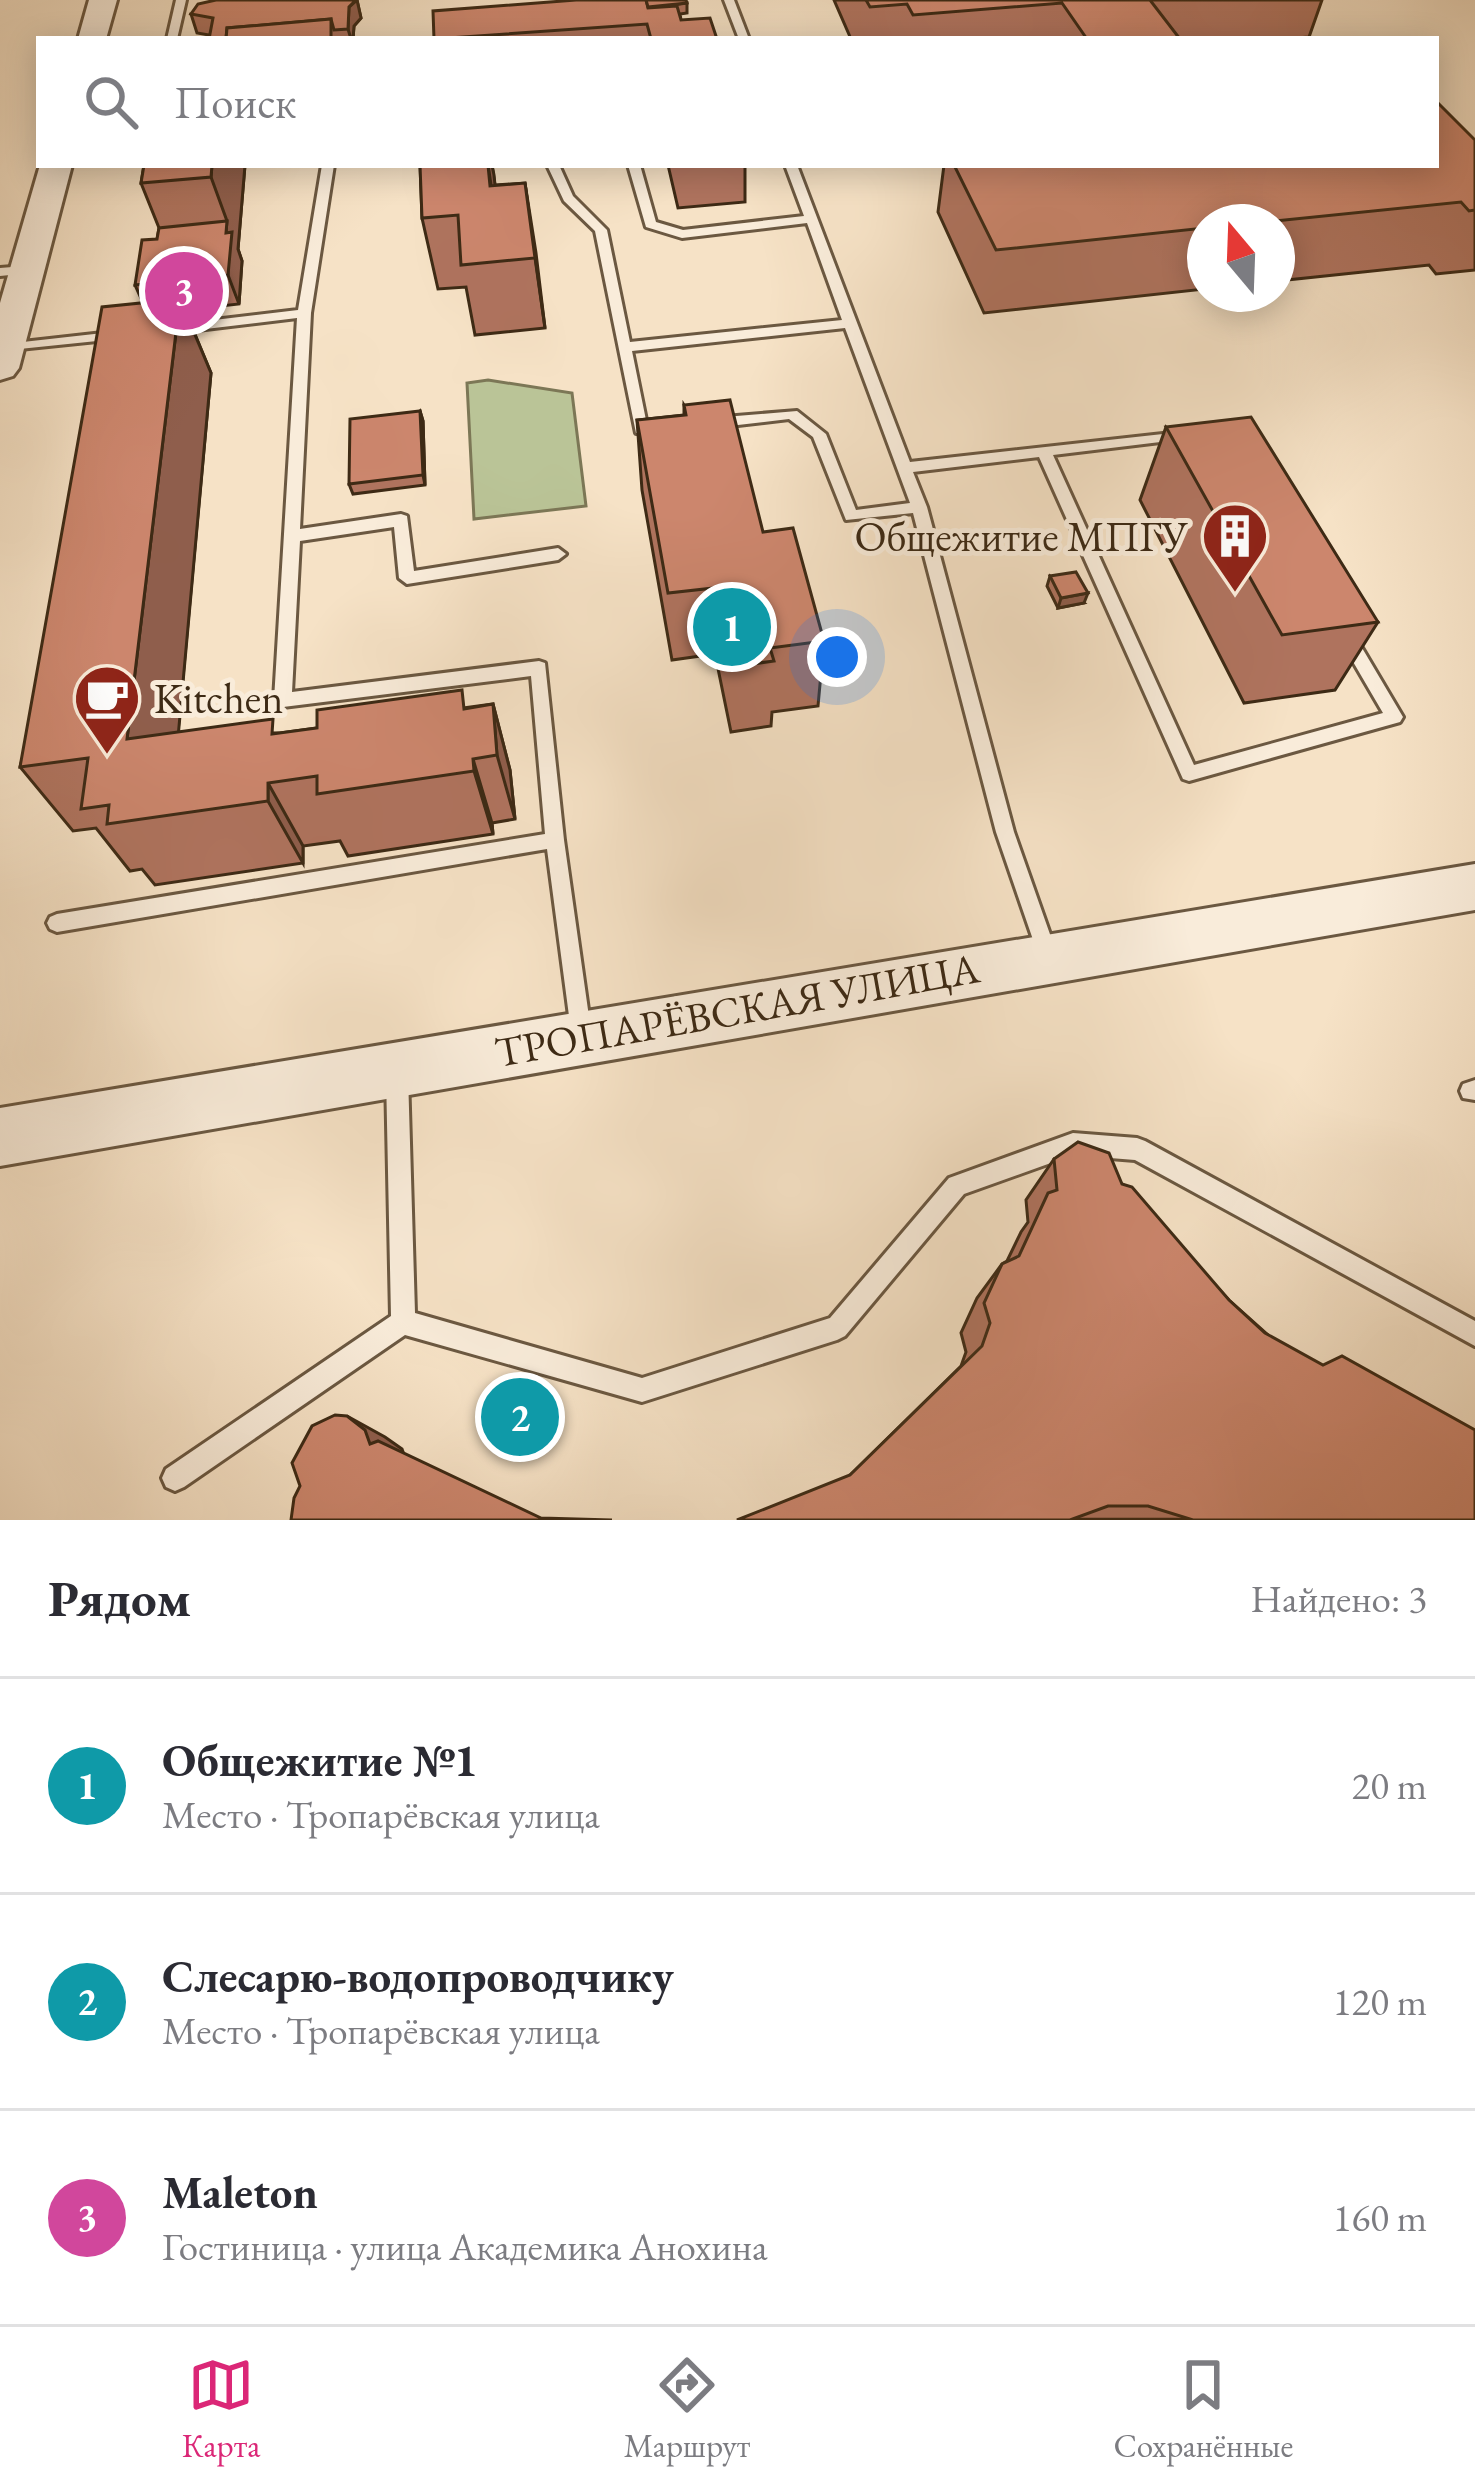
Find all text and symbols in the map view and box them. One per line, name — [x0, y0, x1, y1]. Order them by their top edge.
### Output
search box — [36, 36, 1439, 168]
icon: search — [78, 69, 144, 135]
text: Поиск — [174, 73, 296, 131]
north arrow — [1187, 204, 1295, 312]
pin: 3 — [145, 246, 223, 336]
building icon: Общежитие МПГУ — [1200, 501, 1270, 595]
place label: Общежитие МПГУ — [854, 509, 1188, 564]
pin: 1 — [693, 582, 771, 672]
your location — [807, 627, 867, 687]
cafe icon: Kitchen — [72, 663, 142, 757]
place label: Kitchen — [154, 671, 283, 726]
street label: ТРОПАРЁВСКАЯ УЛИЦА — [490, 940, 984, 1080]
pin: 2 — [481, 1372, 559, 1462]
text: Рядом — [48, 1565, 191, 1631]
text: Найдено: 3 — [1250, 1573, 1427, 1624]
text: Общежитие №1 — [162, 1731, 477, 1789]
text: 1 — [77, 1760, 97, 1811]
text: 20 m — [1351, 1760, 1427, 1811]
text: Место · Тропарёвская улица — [162, 1789, 600, 1840]
text: Слесарю-водопроводчику — [162, 1947, 674, 2005]
text: 2 — [77, 1976, 97, 2027]
text: 120 m — [1333, 1976, 1427, 2027]
text: Место · Тропарёвская улица — [162, 2005, 600, 2056]
text: Maleton — [162, 2163, 318, 2221]
text: 3 — [77, 2192, 97, 2243]
text: 160 m — [1333, 2192, 1427, 2243]
text: Гостиница · улица Академика Анохина — [162, 2221, 768, 2272]
tab: Карта — [182, 2352, 260, 2467]
tab: Маршрут — [624, 2352, 750, 2467]
tab: Сохранённые — [1113, 2352, 1293, 2467]

